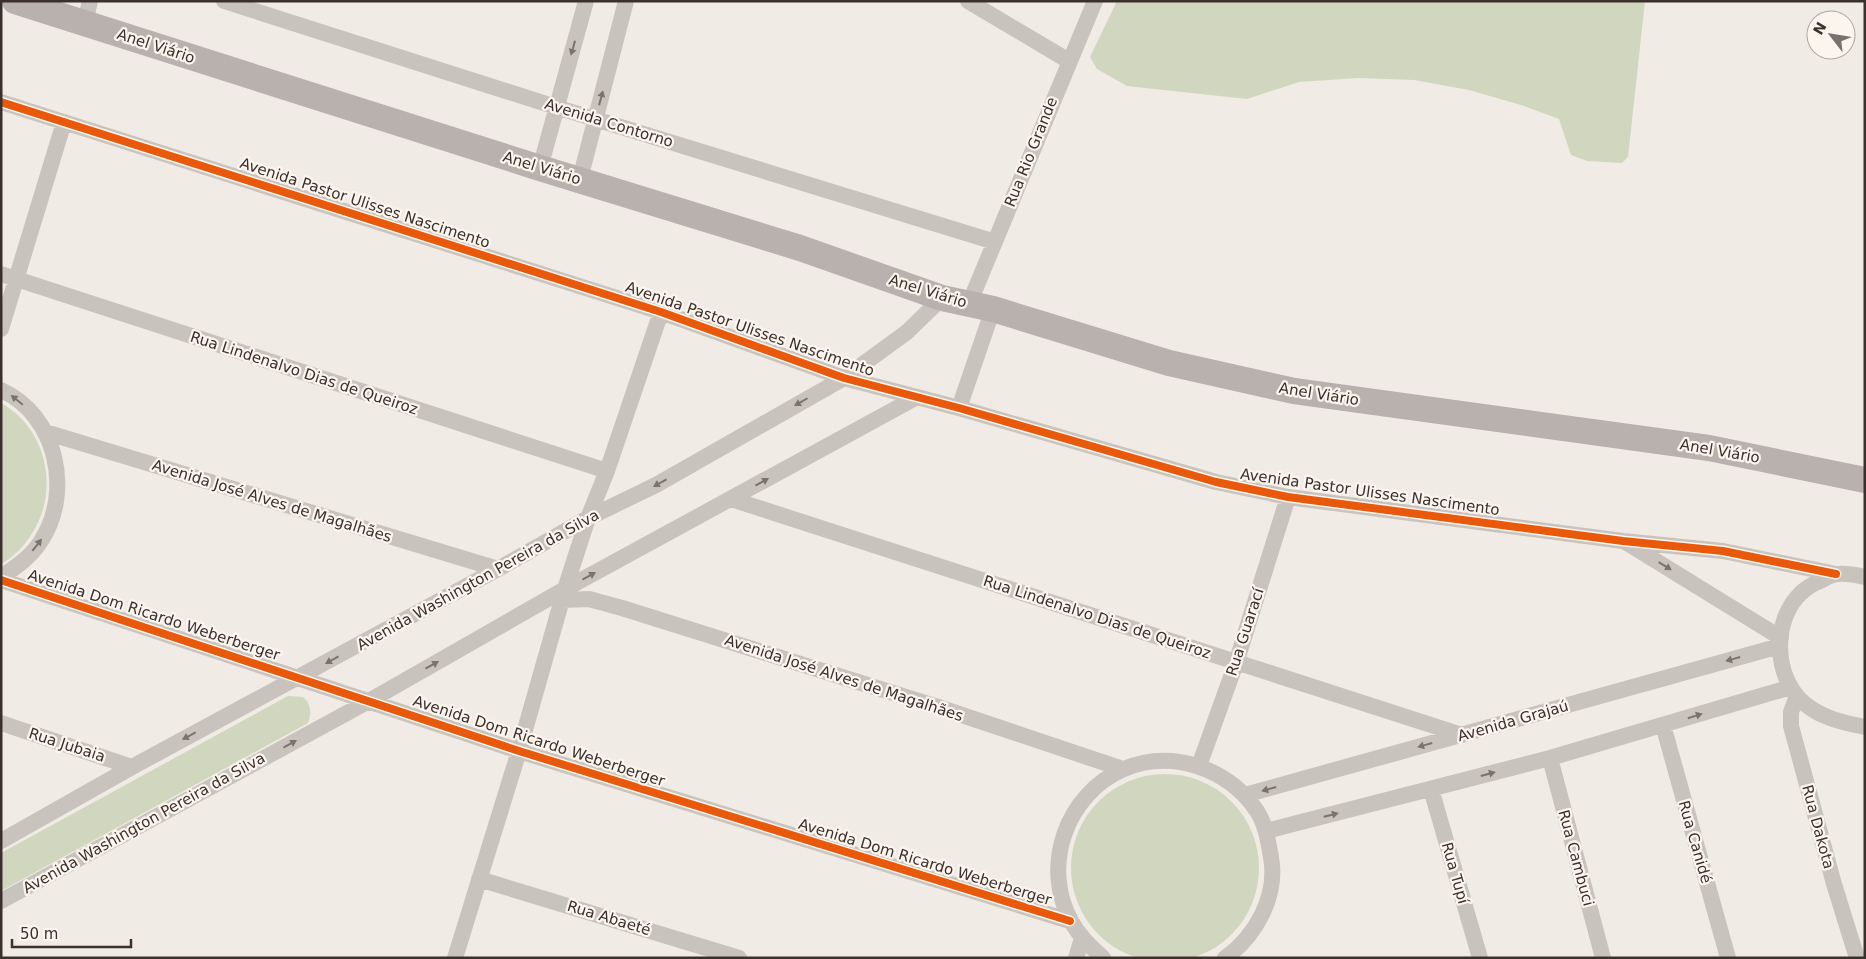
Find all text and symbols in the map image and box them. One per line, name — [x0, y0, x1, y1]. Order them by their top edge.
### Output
north arrow — [1806, 10, 1856, 60]
text: N — [1810, 19, 1830, 37]
street label: Anel Viário — [115, 25, 197, 67]
one-way arrow — [568, 41, 576, 56]
one-way arrow — [597, 91, 605, 106]
street label: Rua Rio Grande — [1001, 94, 1061, 210]
street label: Avenida Contorno — [543, 95, 675, 151]
street label: Anel Viário — [501, 148, 583, 188]
street label: Avenida Pastor Ulisses Nascimento — [238, 154, 492, 252]
street label: Anel Viário — [887, 271, 969, 311]
street label: Avenida Pastor Ulisses Nascimento — [623, 278, 877, 380]
street label: Rua Lindenalvo Dias de Queiroz — [188, 328, 420, 418]
street label: Anel Viário — [1278, 379, 1360, 409]
one-way arrow — [11, 395, 24, 406]
one-way arrow — [795, 398, 808, 407]
street label: Anel Viário — [1679, 435, 1761, 467]
street label: Avenida José Alves de Magalhães — [150, 456, 394, 546]
street label: Avenida Pastor Ulisses Nascimento — [1239, 465, 1501, 519]
one-way arrow — [653, 478, 667, 487]
one-way arrow — [755, 478, 769, 486]
street label: Avenida Washington Pereira da Silva — [354, 506, 602, 654]
one-way arrow — [32, 539, 43, 552]
one-way arrow — [1658, 562, 1671, 571]
street label: Avenida Dom Ricardo Weberberger — [26, 566, 283, 665]
one-way arrow — [582, 572, 595, 581]
street label: Rua Lindenalvo Dias de Queiroz — [981, 572, 1213, 662]
street label: Rua Guarací — [1222, 585, 1268, 678]
street label: Avenida José Alves de Magalhães — [723, 631, 966, 725]
one-way arrow — [326, 655, 339, 664]
one-way arrow — [1726, 655, 1741, 663]
one-way arrow — [426, 661, 439, 670]
street label: Avenida Dom Ricardo Weberberger — [411, 692, 668, 791]
street label: Avenida Grajaú — [1455, 697, 1571, 745]
one-way arrow — [1688, 711, 1703, 719]
street label: Rua Jubaia — [27, 724, 107, 766]
one-way arrow — [182, 732, 196, 740]
one-way arrow — [283, 740, 297, 748]
one-way arrow — [1418, 742, 1433, 750]
street label: Avenida Washington Pereira da Silva — [20, 749, 268, 897]
one-way arrow — [1481, 770, 1496, 778]
street label: Rua Dakota — [1798, 783, 1838, 871]
one-way arrow — [1261, 785, 1276, 793]
street label: Rua Canidé — [1675, 799, 1715, 885]
street label: Rua Cambuci — [1555, 808, 1597, 908]
one-way arrow — [1323, 811, 1338, 819]
street label: Avenida Dom Ricardo Weberberger — [796, 815, 1055, 909]
street label: Rua Tupí — [1438, 840, 1473, 907]
street label: Rua Abaeté — [565, 897, 653, 939]
scale bar — [12, 916, 131, 948]
text: 50 m — [20, 925, 58, 943]

